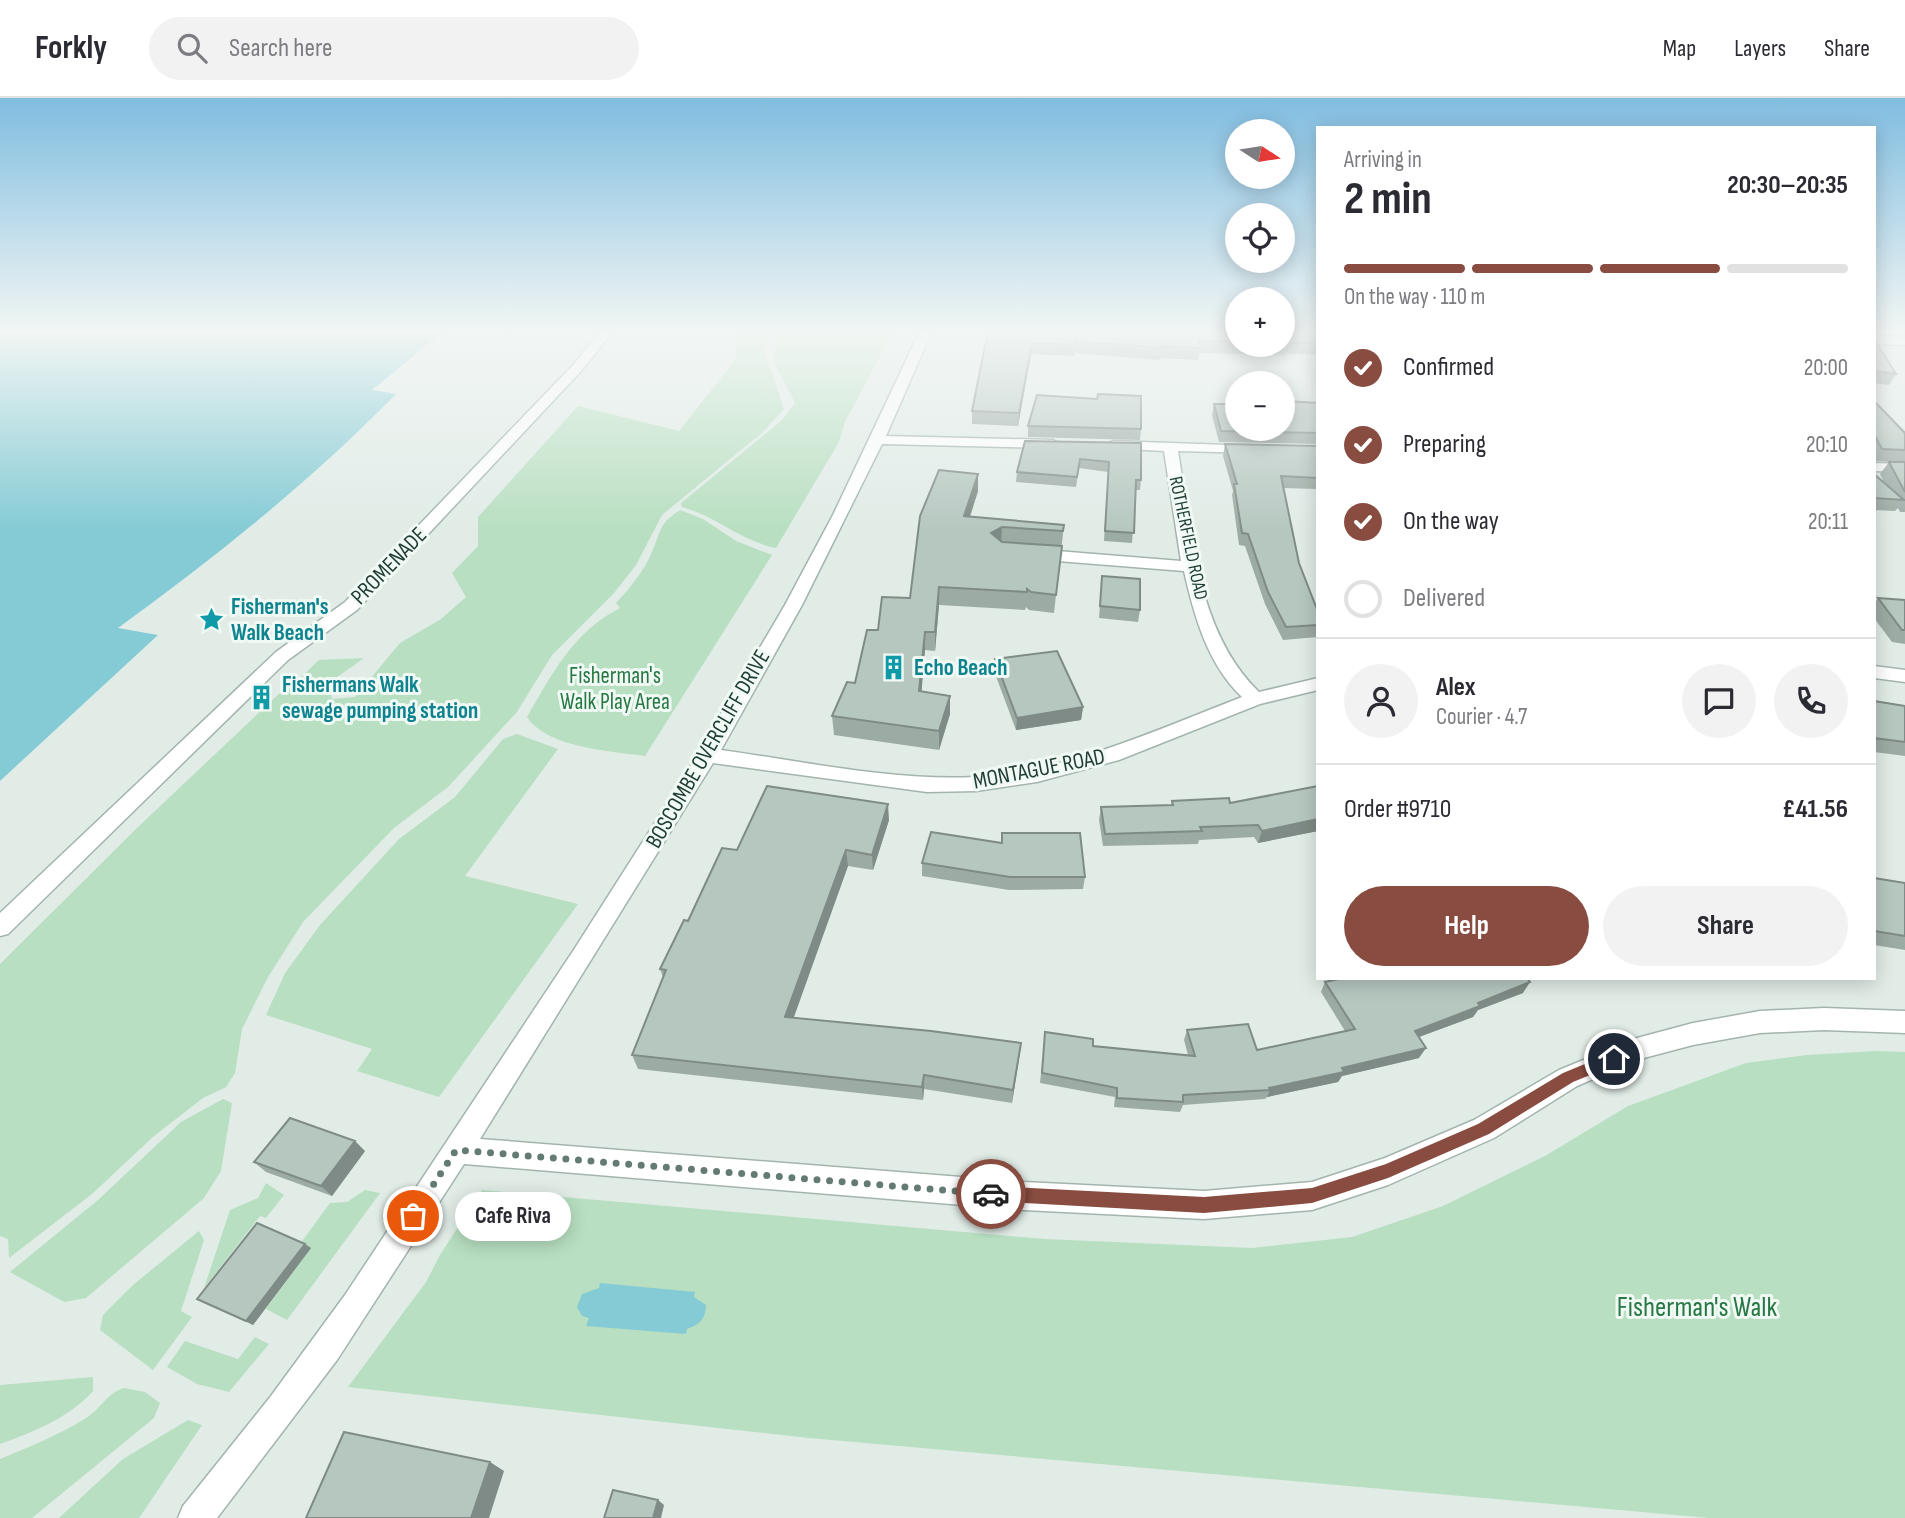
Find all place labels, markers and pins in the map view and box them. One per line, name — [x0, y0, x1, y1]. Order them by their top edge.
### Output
place label: Fisherman's Walk Beach — [231, 593, 329, 647]
place icon: Fisherman's Walk Beach — [197, 606, 225, 634]
building icon: Echo Beach — [880, 654, 908, 682]
place label: Echo Beach — [914, 654, 1008, 682]
place label: Fishermans Walk sewage pumping station — [282, 671, 478, 725]
building icon: Fishermans Walk sewage pumping station — [248, 684, 276, 712]
pin — [1584, 1029, 1644, 1089]
pin — [383, 1186, 443, 1246]
callout: Cafe Riva — [455, 1192, 570, 1240]

